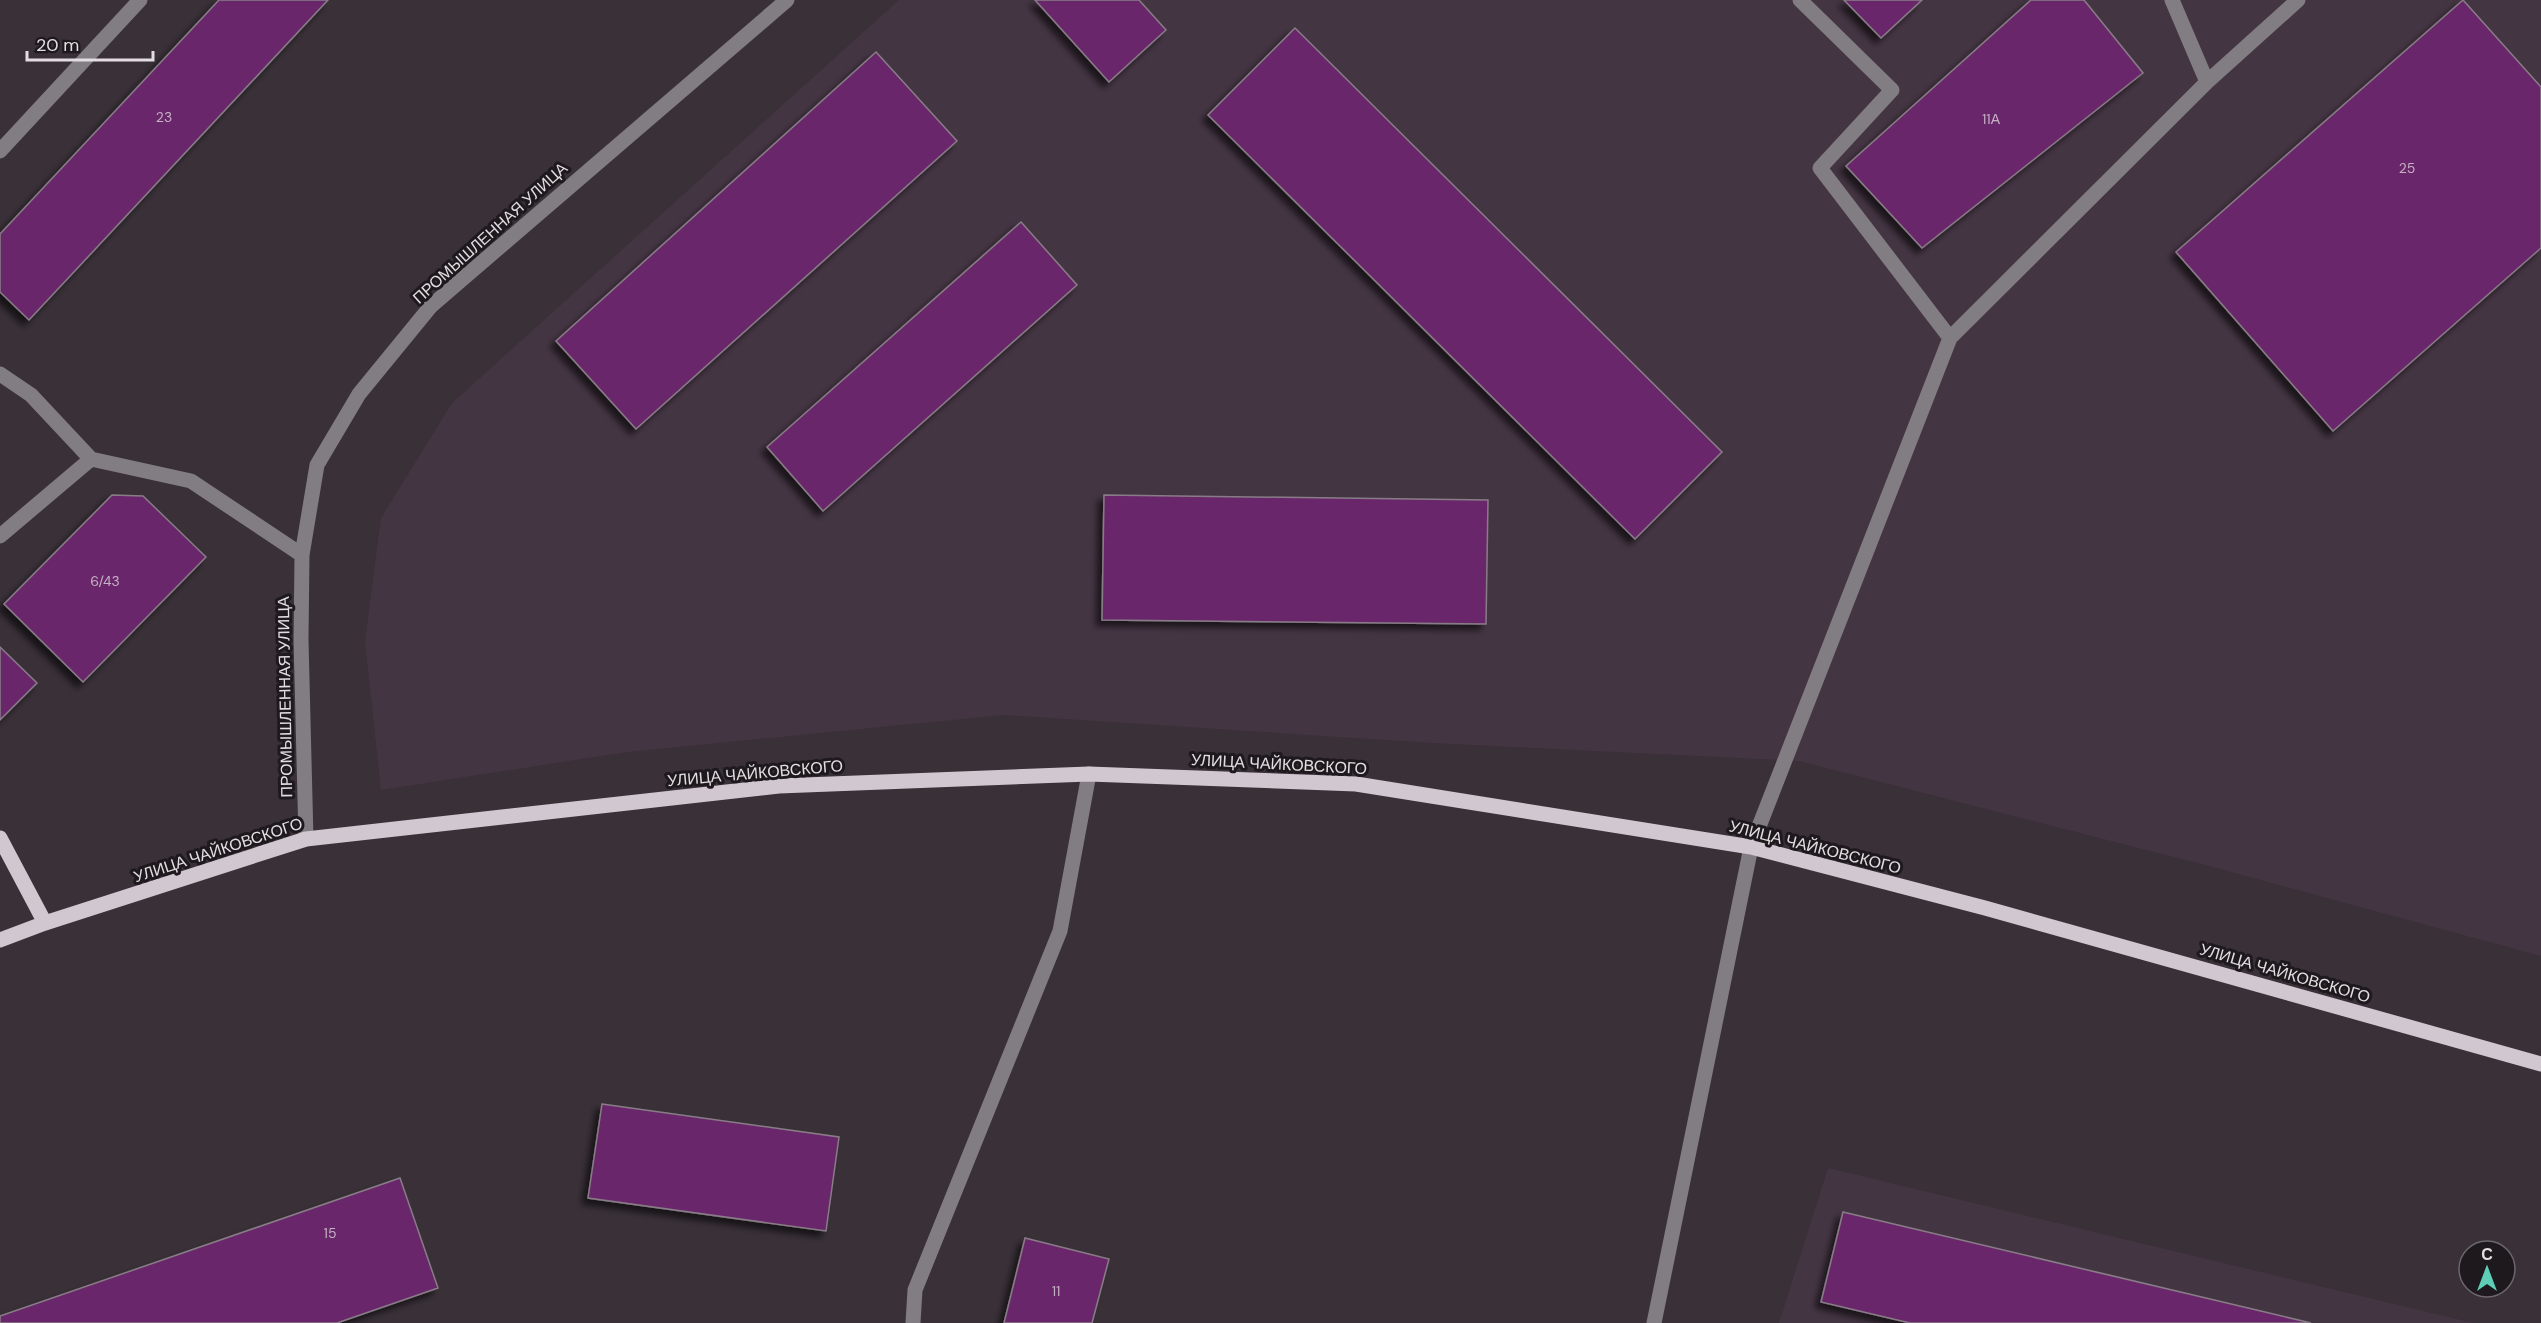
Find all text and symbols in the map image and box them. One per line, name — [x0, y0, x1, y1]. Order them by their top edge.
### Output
scale bar — [27, 24, 153, 62]
text: 20 m — [36, 33, 79, 57]
house number: 23 — [156, 108, 172, 126]
house number: 11А — [1982, 110, 2001, 128]
street label: ПРОМЫШЛЕННАЯ УЛИЦА — [408, 158, 572, 308]
house number: 25 — [2399, 159, 2415, 177]
house number: 6/43 — [90, 572, 120, 590]
street label: ПРОМЫШЛЕННАЯ УЛИЦА — [273, 596, 297, 798]
street label: УЛИЦА ЧАЙКОВСКОГО — [1190, 749, 1368, 779]
street label: УЛИЦА ЧАЙКОВСКОГО — [666, 755, 844, 791]
street label: УЛИЦА ЧАЙКОВСКОГО — [131, 813, 305, 887]
street label: УЛИЦА ЧАЙКОВСКОГО — [1727, 815, 1903, 879]
street label: УЛИЦА ЧАЙКОВСКОГО — [2197, 939, 2373, 1007]
house number: 15 — [324, 1224, 336, 1242]
north arrow — [2457, 1239, 2517, 1299]
text: С — [2481, 1244, 2493, 1265]
house number: 11 — [1052, 1282, 1060, 1300]

